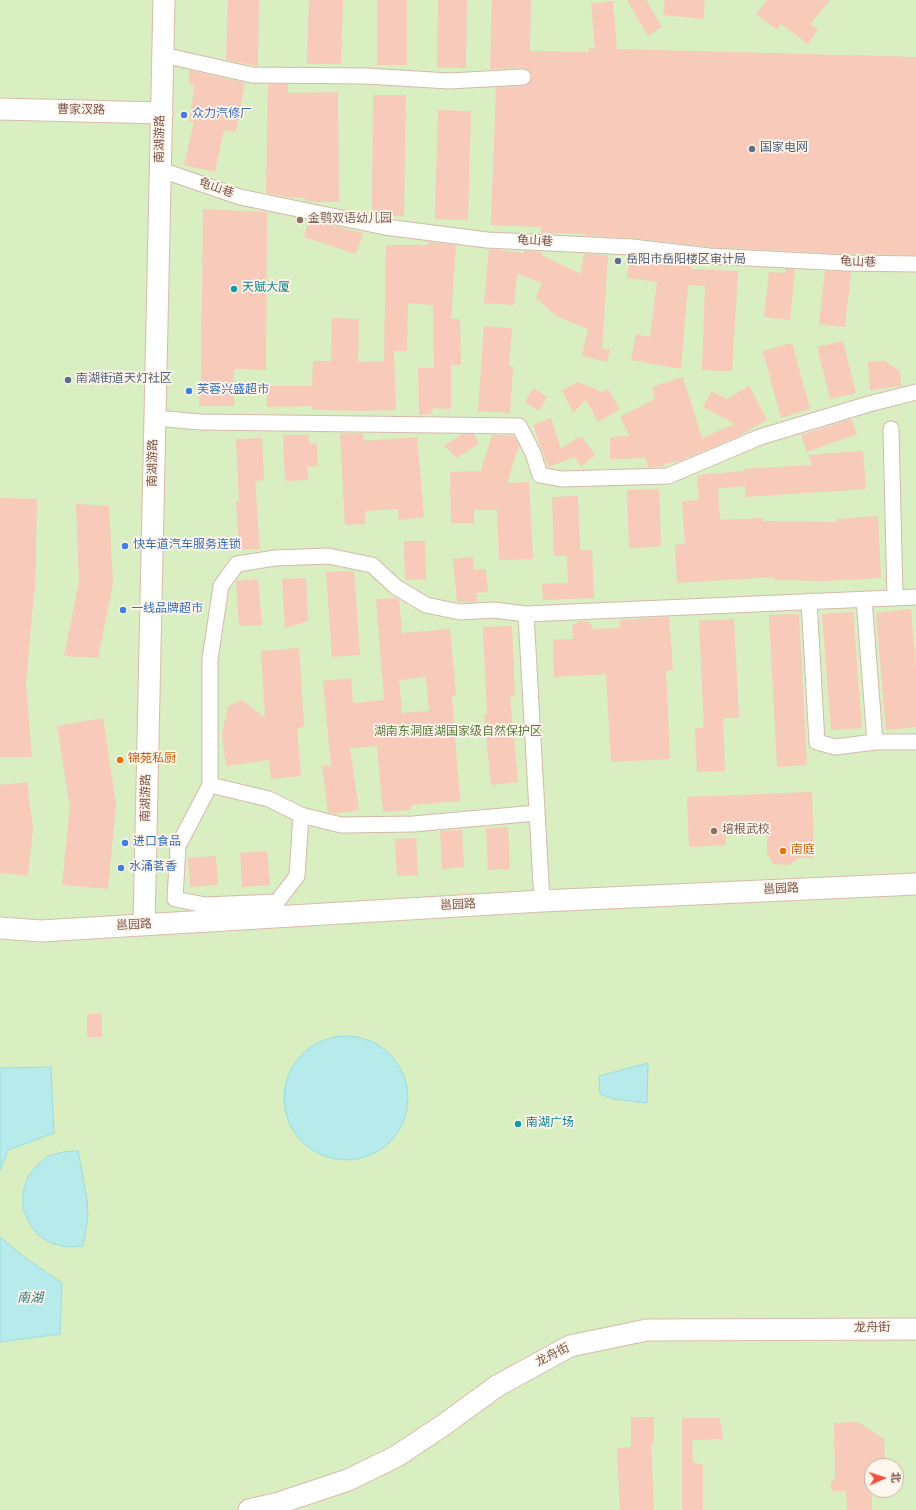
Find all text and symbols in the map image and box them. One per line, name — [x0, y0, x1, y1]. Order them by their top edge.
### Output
street label: 曹家汊路 — [57, 103, 105, 119]
place label: 众力汽修厂 — [192, 108, 252, 122]
marker: 众力汽修厂 — [179, 110, 189, 120]
street label: 南湖游路 — [153, 115, 169, 163]
place label: 国家电网 — [760, 142, 808, 156]
marker: 国家电网 — [747, 144, 757, 154]
street label: 龟山巷 — [197, 176, 235, 202]
place label: 金鹗双语幼儿园 — [308, 213, 392, 227]
marker: 金鹗双语幼儿园 — [295, 215, 305, 225]
street label: 龟山巷 — [517, 234, 553, 250]
place label: 岳阳市岳阳楼区审计局 — [626, 254, 746, 268]
street label: 龟山巷 — [840, 255, 876, 271]
marker: 岳阳市岳阳楼区审计局 — [613, 256, 623, 266]
place label: 天赋大厦 — [242, 282, 290, 296]
marker: 天赋大厦 — [229, 284, 239, 294]
place label: 南湖街道天灯社区 — [76, 373, 172, 387]
marker: 南湖街道天灯社区 — [63, 375, 73, 385]
place label: 芙蓉兴盛超市 — [197, 384, 269, 398]
marker: 芙蓉兴盛超市 — [184, 386, 194, 396]
street label: 南湖游路 — [146, 439, 162, 487]
place label: 快车道汽车服务连锁 — [133, 539, 241, 553]
marker: 快车道汽车服务连锁 — [120, 541, 130, 551]
place label: 一线品牌超市 — [131, 603, 203, 617]
marker: 一线品牌超市 — [118, 605, 128, 615]
park label: 湖南东洞庭湖国家级自然保护区 — [374, 726, 542, 740]
place label: 锦苑私厨 — [128, 753, 176, 767]
marker: 锦苑私厨 — [115, 755, 125, 765]
street label: 南湖游路 — [139, 774, 155, 822]
place label: 培根武校 — [722, 824, 770, 838]
marker: 培根武校 — [709, 826, 719, 836]
place label: 进口食品 — [133, 836, 181, 850]
marker: 进口食品 — [120, 838, 130, 848]
place label: 南庭 — [791, 844, 815, 858]
marker: 南庭 — [778, 846, 788, 856]
place label: 水涌茗香 — [129, 861, 177, 875]
marker: 水涌茗香 — [116, 863, 126, 873]
street label: 邕园路 — [763, 882, 799, 898]
street label: 邕园路 — [440, 898, 476, 914]
street label: 邕园路 — [116, 918, 152, 934]
place label: 南湖广场 — [526, 1117, 574, 1131]
marker: 南湖广场 — [513, 1119, 523, 1129]
water label: 南湖 — [17, 1291, 43, 1307]
street label: 龙舟街 — [854, 1322, 890, 1336]
street label: 龙舟街 — [534, 1341, 572, 1371]
north arrow — [864, 1458, 904, 1498]
text: 北 — [888, 1472, 902, 1483]

